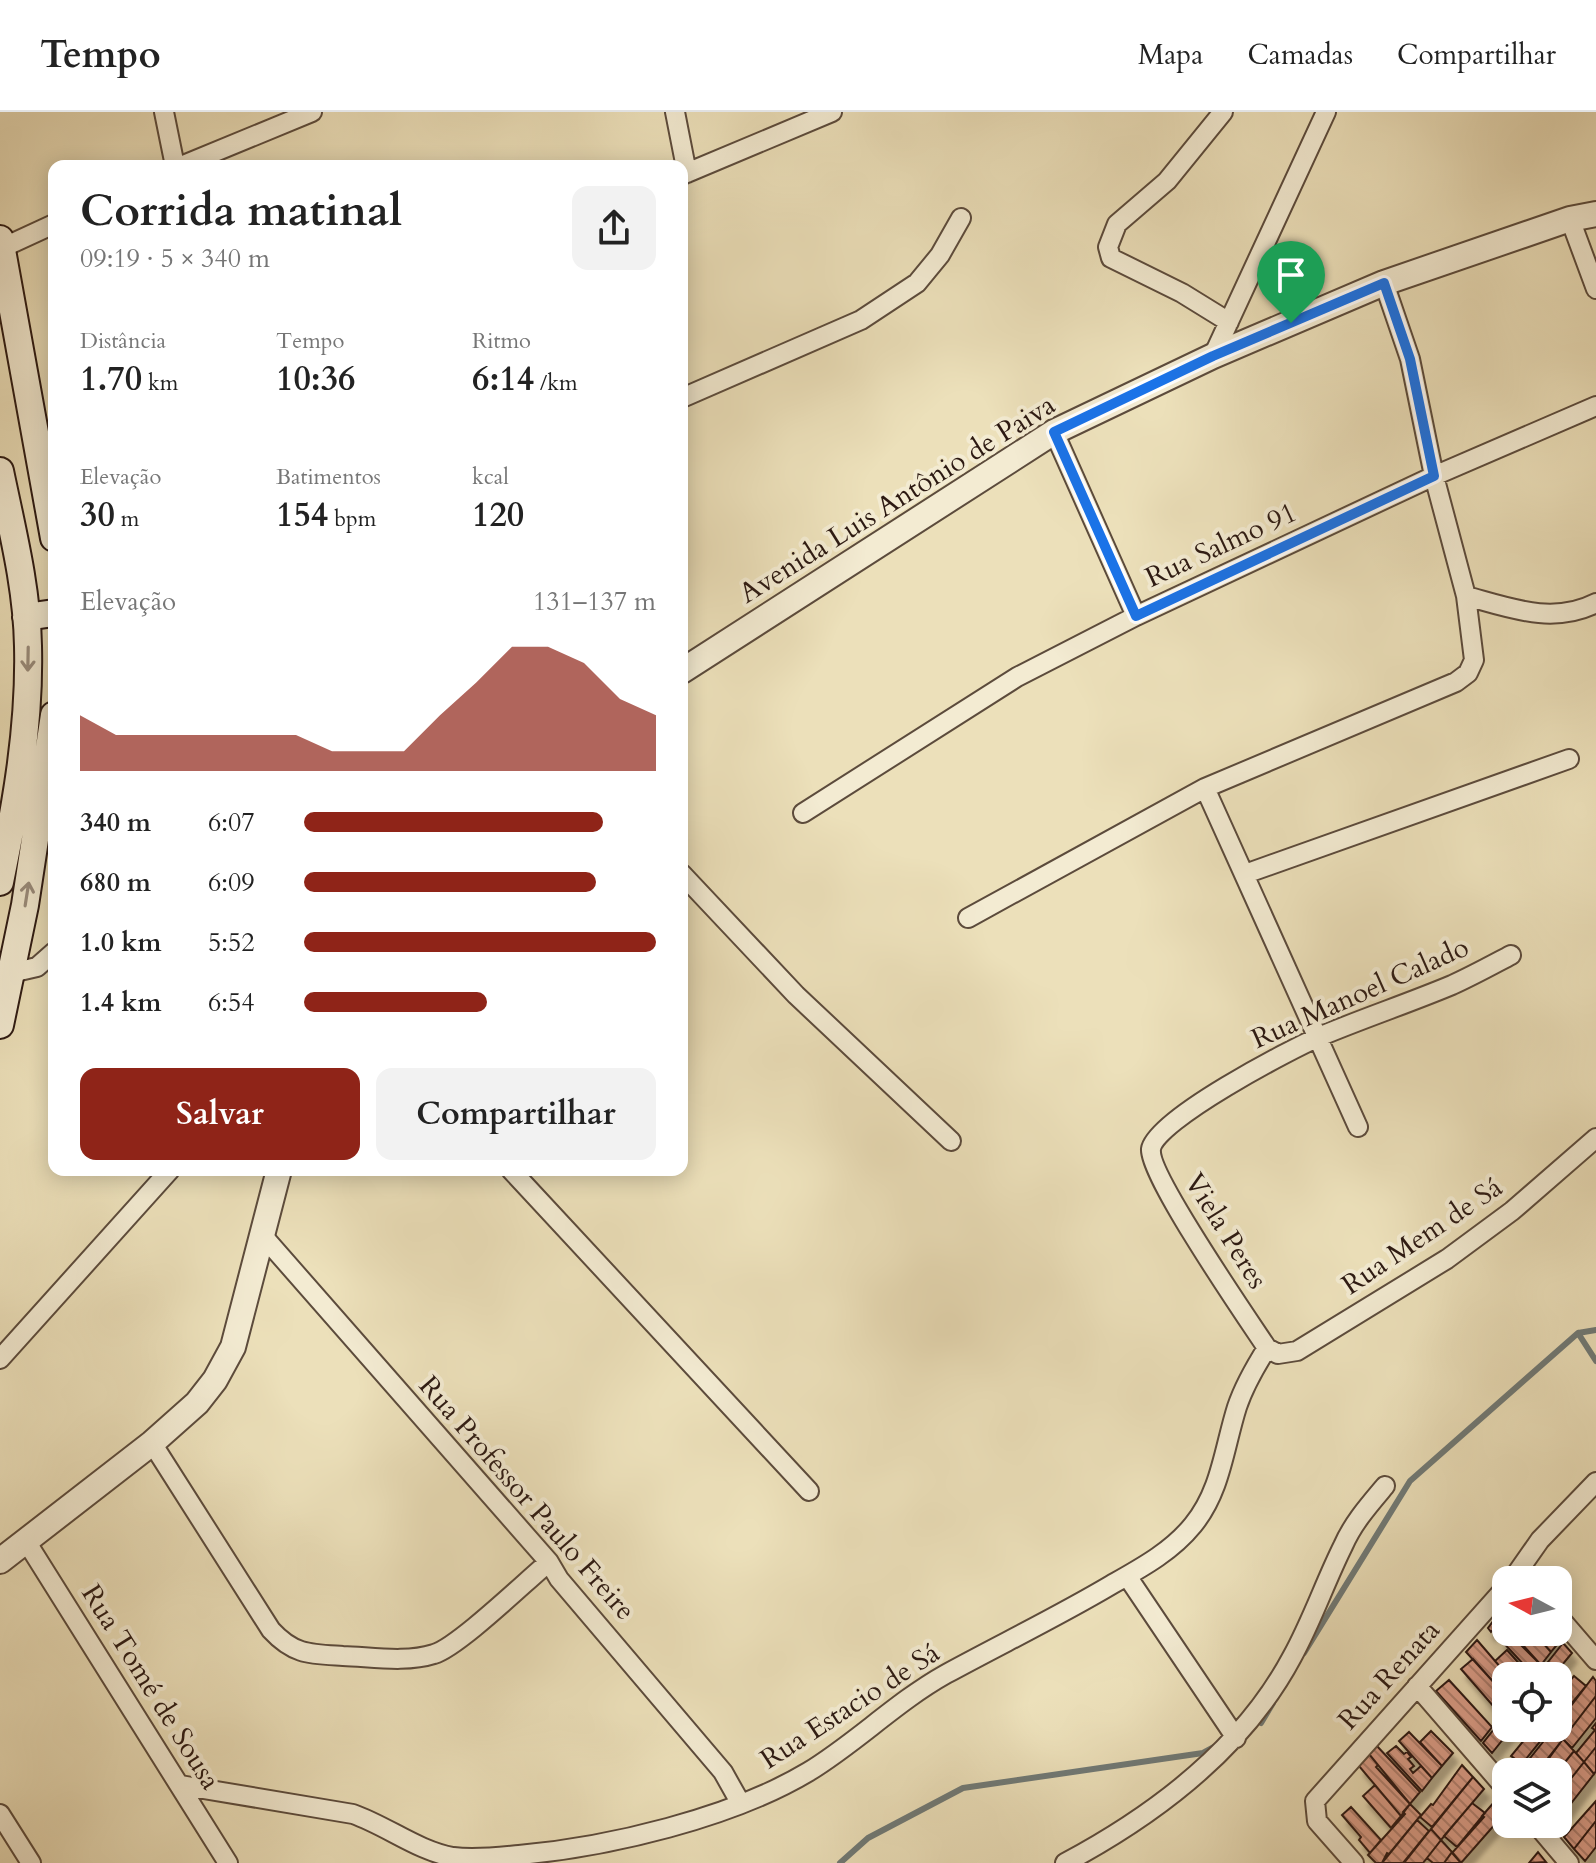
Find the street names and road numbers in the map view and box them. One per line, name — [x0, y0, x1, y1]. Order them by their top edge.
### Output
street label: Avenida Luis Antônio de Paiva — [732, 386, 1062, 612]
street label: Rua Salmo 91 — [1139, 493, 1303, 597]
street label: Rua Manoel Calado — [1245, 928, 1475, 1058]
street label: Viela Peres — [1176, 1166, 1276, 1296]
street label: Rua Mem de Sá — [1334, 1168, 1510, 1304]
street label: Rua Professor Paulo Freire — [410, 1368, 644, 1628]
street label: Rua Tomé de Sousa — [73, 1577, 229, 1797]
street label: Rua Renata — [1330, 1612, 1448, 1738]
street label: Rua Estacio de Sá — [753, 1634, 947, 1778]

